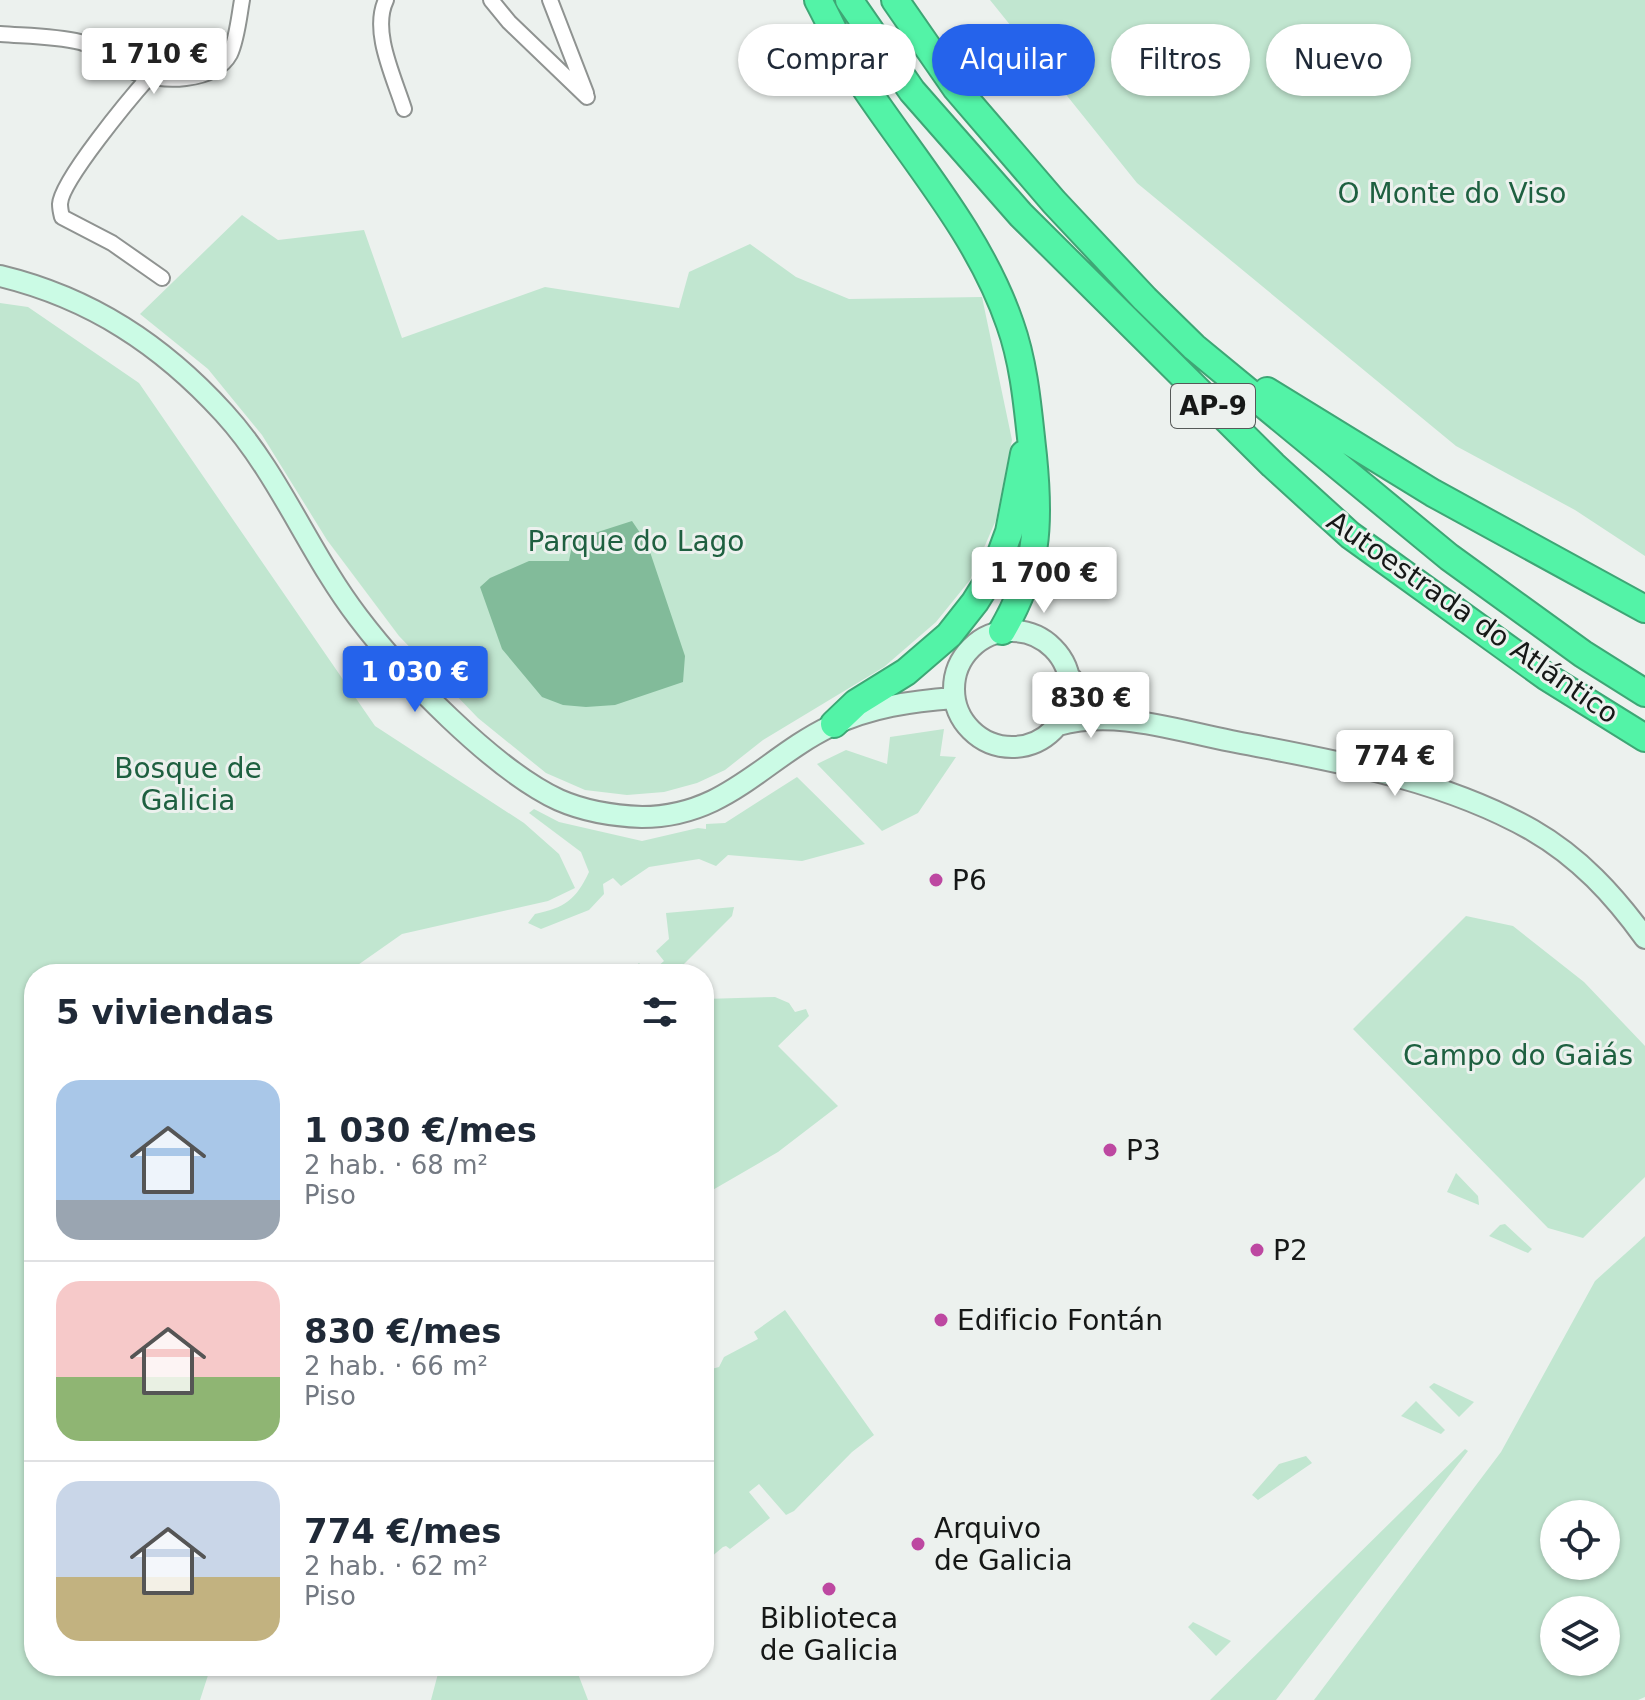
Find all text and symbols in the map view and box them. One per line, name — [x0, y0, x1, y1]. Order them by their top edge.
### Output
chip: Comprar — [738, 24, 916, 96]
chip: Alquilar — [932, 24, 1095, 96]
chip: Filtros — [1111, 24, 1250, 96]
chip: Nuevo — [1266, 24, 1411, 96]
pin: 1 710 € — [80, 28, 228, 96]
text: 1 710 € — [100, 39, 208, 69]
park label: O Monte do Viso — [1338, 177, 1566, 210]
road number: AP-9 — [1171, 384, 1255, 428]
street label: Autoestrada do Atlántico — [1321, 504, 1625, 731]
park label: Parque do Lago — [528, 525, 744, 558]
pin: 1 700 € — [970, 547, 1118, 615]
text: 1 700 € — [990, 558, 1098, 588]
pin: 1 030 € — [341, 646, 489, 714]
text: 1 030 € — [361, 657, 469, 687]
pin: 830 € — [1035, 672, 1147, 740]
text: 830 € — [1050, 683, 1132, 713]
pin: 774 € — [1339, 730, 1451, 798]
text: 774 € — [1354, 741, 1436, 771]
park label: Bosque de Galicia — [114, 752, 262, 817]
place label: P6 — [952, 864, 987, 897]
marker: P6 — [927, 871, 945, 889]
icon: filters — [638, 990, 682, 1034]
text: 5 viviendas — [56, 992, 274, 1032]
park label: Campo do Gaiás — [1403, 1039, 1633, 1072]
text: 1 030 €/mes — [304, 1110, 537, 1150]
icon: home — [120, 1112, 216, 1208]
place label: P3 — [1126, 1134, 1161, 1167]
marker: P3 — [1101, 1141, 1119, 1159]
text: 2 hab. · 68 m² — [304, 1150, 488, 1180]
text: Piso — [304, 1180, 356, 1210]
place label: P2 — [1273, 1234, 1308, 1267]
marker: P2 — [1248, 1241, 1266, 1259]
place label: Edificio Fontán — [957, 1304, 1163, 1337]
text: 830 €/mes — [304, 1311, 502, 1351]
marker: Edificio Fontán — [932, 1311, 950, 1329]
icon: home — [120, 1313, 216, 1409]
text: 2 hab. · 66 m² — [304, 1351, 488, 1381]
text: Piso — [304, 1381, 356, 1411]
map controls — [1540, 1500, 1620, 1676]
button: locate — [1540, 1500, 1620, 1580]
text: 774 €/mes — [304, 1511, 502, 1551]
place label: Arquivo de Galicia — [934, 1512, 1073, 1577]
icon: home — [120, 1513, 216, 1609]
marker: Arquivo de Galicia — [909, 1535, 927, 1553]
text: 2 hab. · 62 m² — [304, 1551, 488, 1581]
marker: Biblioteca de Galicia — [820, 1580, 838, 1598]
text: Piso — [304, 1581, 356, 1611]
button: layers — [1540, 1596, 1620, 1676]
place label: Biblioteca de Galicia — [760, 1602, 898, 1667]

